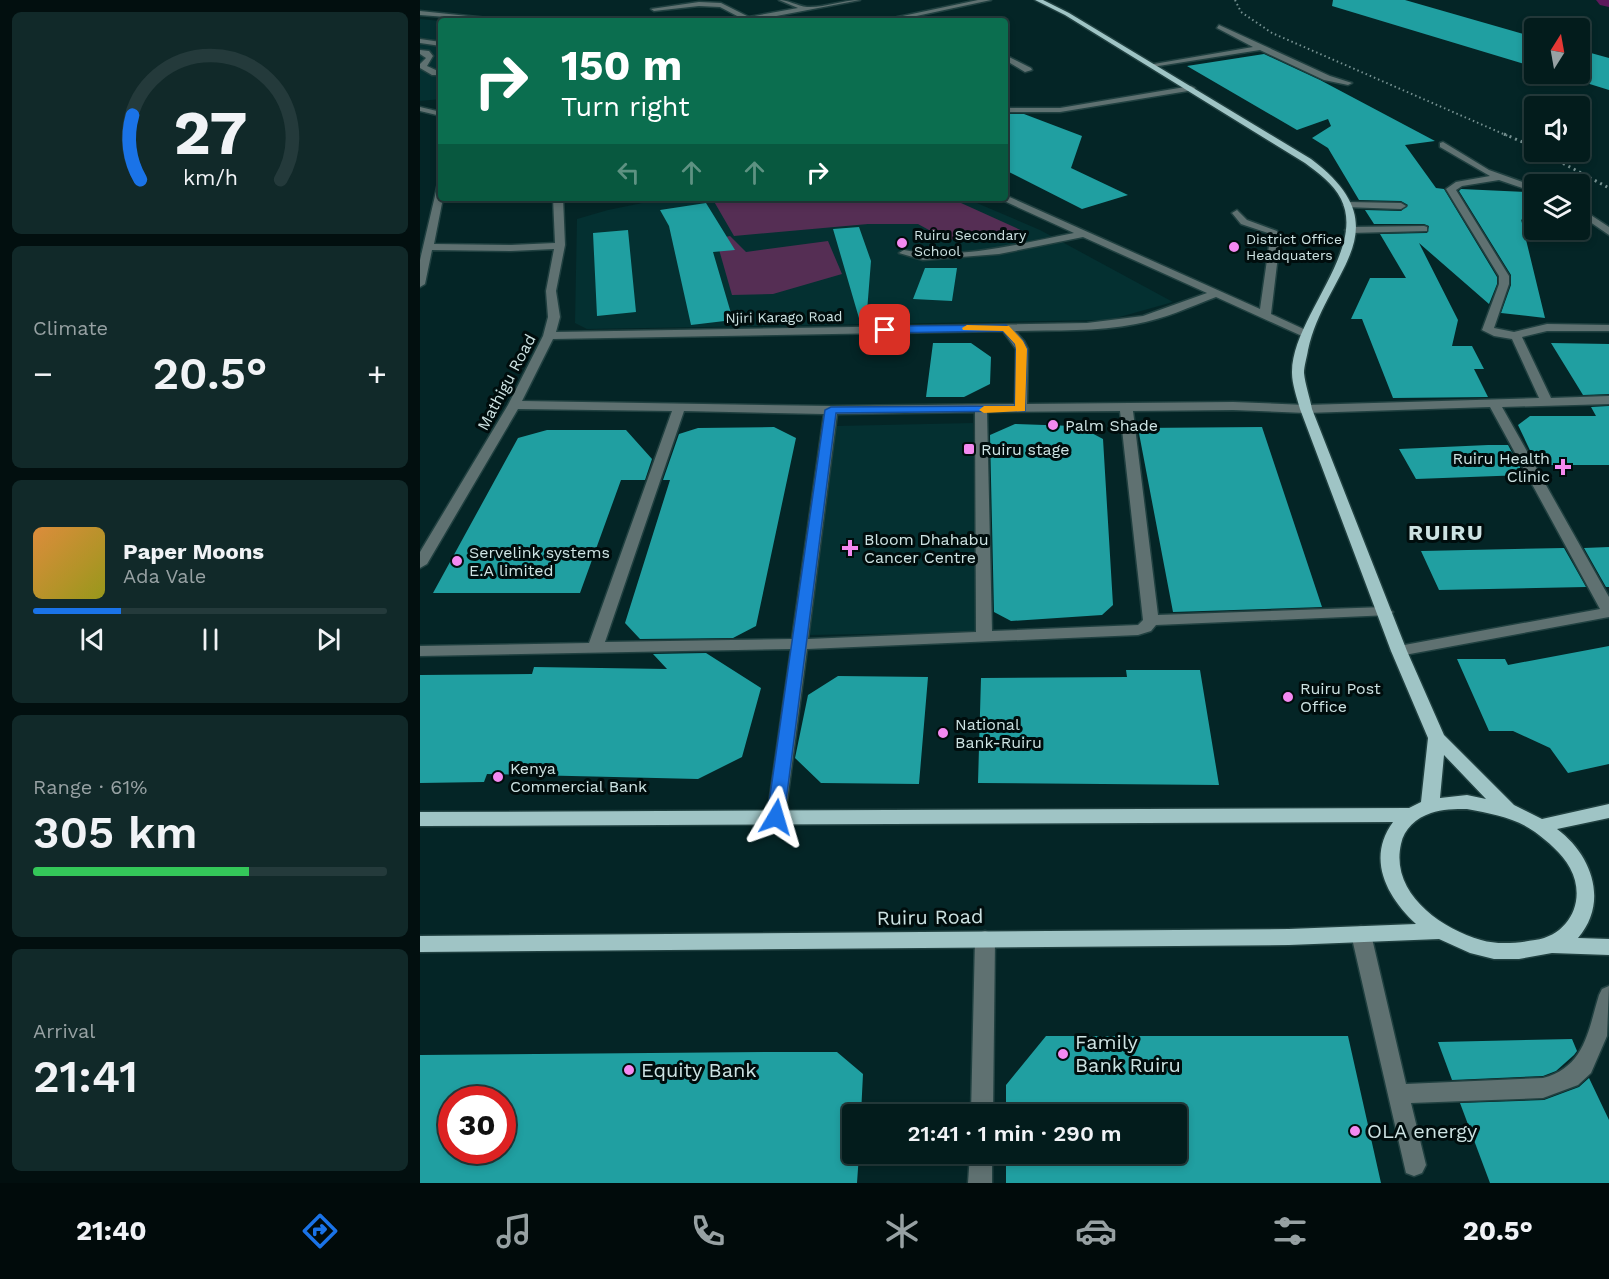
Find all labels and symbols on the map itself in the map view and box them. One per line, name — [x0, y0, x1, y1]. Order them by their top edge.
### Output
north arrow — [1524, 18, 1590, 84]
place label: Ruiru Secondary School — [914, 227, 1027, 259]
place label: District Office Headquaters — [1246, 231, 1342, 263]
marker: Ruiru Secondary School — [895, 236, 909, 250]
marker: District Office Headquaters — [1227, 240, 1241, 254]
pin — [859, 304, 910, 355]
street label: Njiri Karago Road — [725, 308, 843, 326]
street label: Mathigu Road — [473, 331, 540, 434]
place label: Palm Shade — [1065, 416, 1158, 435]
marker: Palm Shade — [1046, 418, 1060, 432]
place label: Ruiru stage — [981, 440, 1069, 459]
marker: Ruiru stage — [962, 442, 976, 456]
place label: Ruiru Health Clinic — [1452, 449, 1550, 486]
marker: Ruiru Health Clinic — [1554, 458, 1572, 476]
district label: RUIRU — [1408, 520, 1484, 545]
place label: Bloom Dhahabu Cancer Centre — [864, 530, 989, 567]
marker: Bloom Dhahabu Cancer Centre — [841, 539, 859, 557]
place label: Servelink systems E.A limited — [469, 543, 610, 580]
marker: Servelink systems E.A limited — [450, 554, 464, 568]
place label: Ruiru Post Office — [1300, 679, 1381, 716]
marker: Ruiru Post Office — [1281, 690, 1295, 704]
place label: National Bank-Ruiru — [955, 715, 1042, 752]
marker: National Bank-Ruiru — [936, 726, 950, 740]
place label: Kenya Commercial Bank — [510, 759, 647, 796]
marker: Kenya Commercial Bank — [491, 770, 505, 784]
position arrow — [744, 785, 808, 849]
street label: Ruiru Road — [876, 904, 984, 930]
place label: Family Bank Ruiru — [1075, 1030, 1181, 1077]
marker: Family Bank Ruiru — [1056, 1047, 1070, 1061]
place label: Equity Bank — [641, 1058, 757, 1082]
marker: Equity Bank — [622, 1063, 636, 1077]
speed limit sign: 30 — [438, 1086, 516, 1164]
place label: OLA energy — [1367, 1119, 1478, 1143]
marker: OLA energy — [1348, 1124, 1362, 1138]

